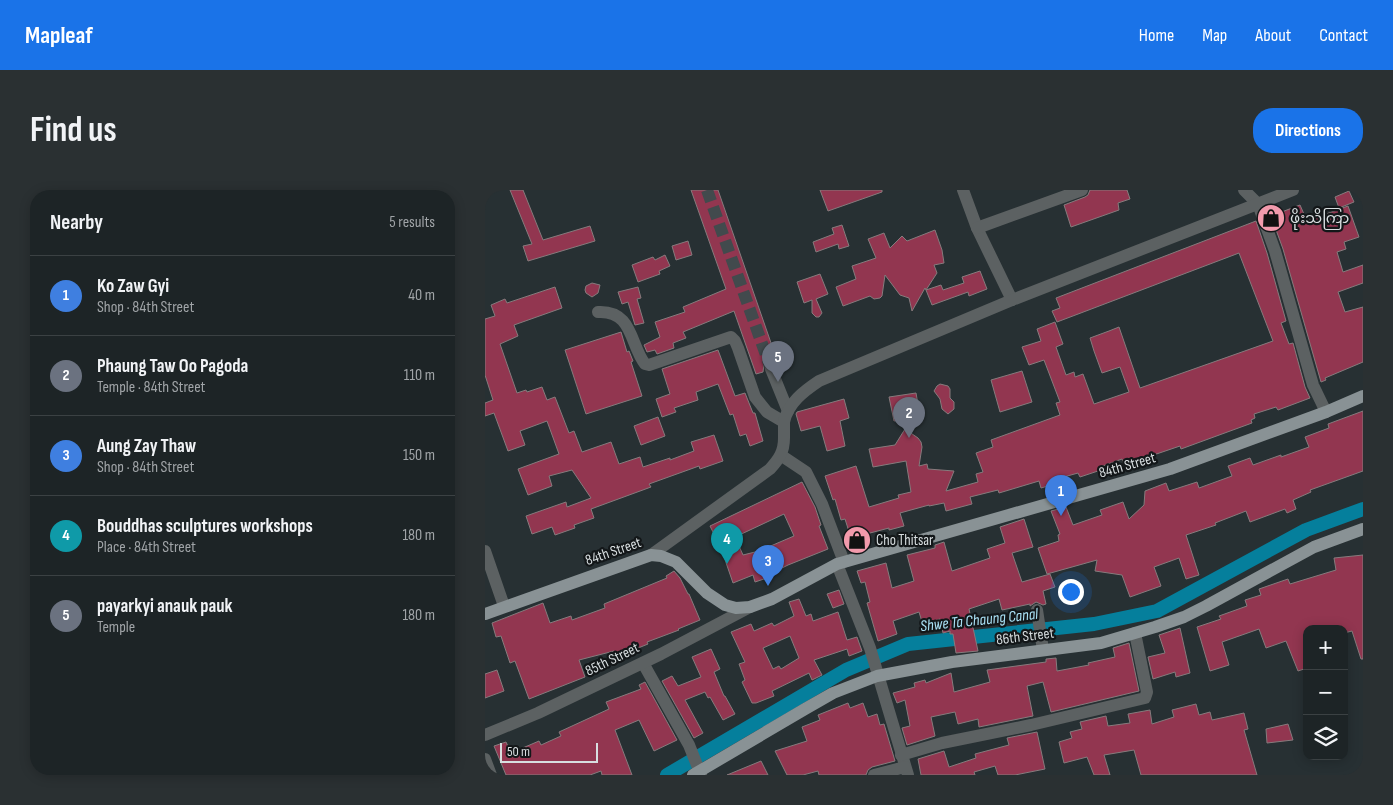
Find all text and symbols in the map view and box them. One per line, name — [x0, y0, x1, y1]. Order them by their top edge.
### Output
text: Mapleaf — [25, 21, 93, 50]
text: Home — [1139, 25, 1174, 46]
text: Map — [1202, 25, 1227, 46]
text: About — [1255, 25, 1291, 46]
text: Contact — [1319, 25, 1368, 46]
button: Directions — [1253, 108, 1363, 153]
text: Find us — [30, 109, 117, 152]
shop icon: ဖိုးသိကြာ — [1256, 203, 1286, 233]
place label: ဖိုးသိကြာ — [1290, 208, 1350, 230]
text: Nearby — [50, 210, 103, 235]
text: 5 results — [389, 213, 435, 232]
text: Ko Zaw Gyi — [97, 275, 169, 298]
text: 1 — [63, 286, 69, 305]
text: 40 m — [408, 286, 435, 305]
text: Shop · 84th Street — [97, 298, 194, 317]
pin: 5 — [762, 341, 794, 382]
text: Phaung Taw Oo Pagoda — [97, 355, 248, 378]
text: 2 — [62, 366, 70, 385]
text: 110 m — [404, 366, 435, 385]
text: Temple · 84th Street — [97, 378, 206, 397]
pin: 2 — [893, 397, 925, 438]
text: Aung Zay Thaw — [97, 435, 196, 458]
text: 3 — [62, 446, 70, 465]
text: 150 m — [403, 446, 435, 465]
street label: 84th Street — [1097, 448, 1158, 483]
text: Shop · 84th Street — [97, 458, 194, 477]
pin: 1 — [1045, 475, 1077, 516]
text: Bouddhas sculptures workshops — [97, 515, 313, 538]
pin: 4 — [711, 523, 743, 564]
shop icon: Cho Thitsar — [842, 525, 872, 555]
text: 4 — [62, 526, 70, 545]
text: 180 m — [402, 526, 435, 545]
place label: Cho Thitsar — [876, 531, 934, 550]
street label: 84th Street — [583, 533, 644, 570]
text: Place · 84th Street — [97, 538, 196, 557]
pin: 3 — [752, 545, 784, 586]
your location — [1058, 579, 1084, 605]
text: payarkyi anauk pauk — [97, 595, 233, 618]
water label: Shwe Ta Chaung Canal — [919, 605, 1040, 636]
text: 5 — [62, 606, 70, 625]
text: 180 m — [402, 606, 435, 625]
text: Temple — [97, 618, 135, 637]
street label: 86th Street — [995, 623, 1056, 649]
map controls — [1303, 625, 1348, 760]
button: + — [1303, 625, 1348, 670]
street label: 85th Street — [582, 638, 643, 681]
button: − — [1303, 670, 1348, 715]
button: layers — [1303, 715, 1348, 760]
scale bar — [500, 740, 597, 763]
text: 50 m — [507, 743, 530, 760]

